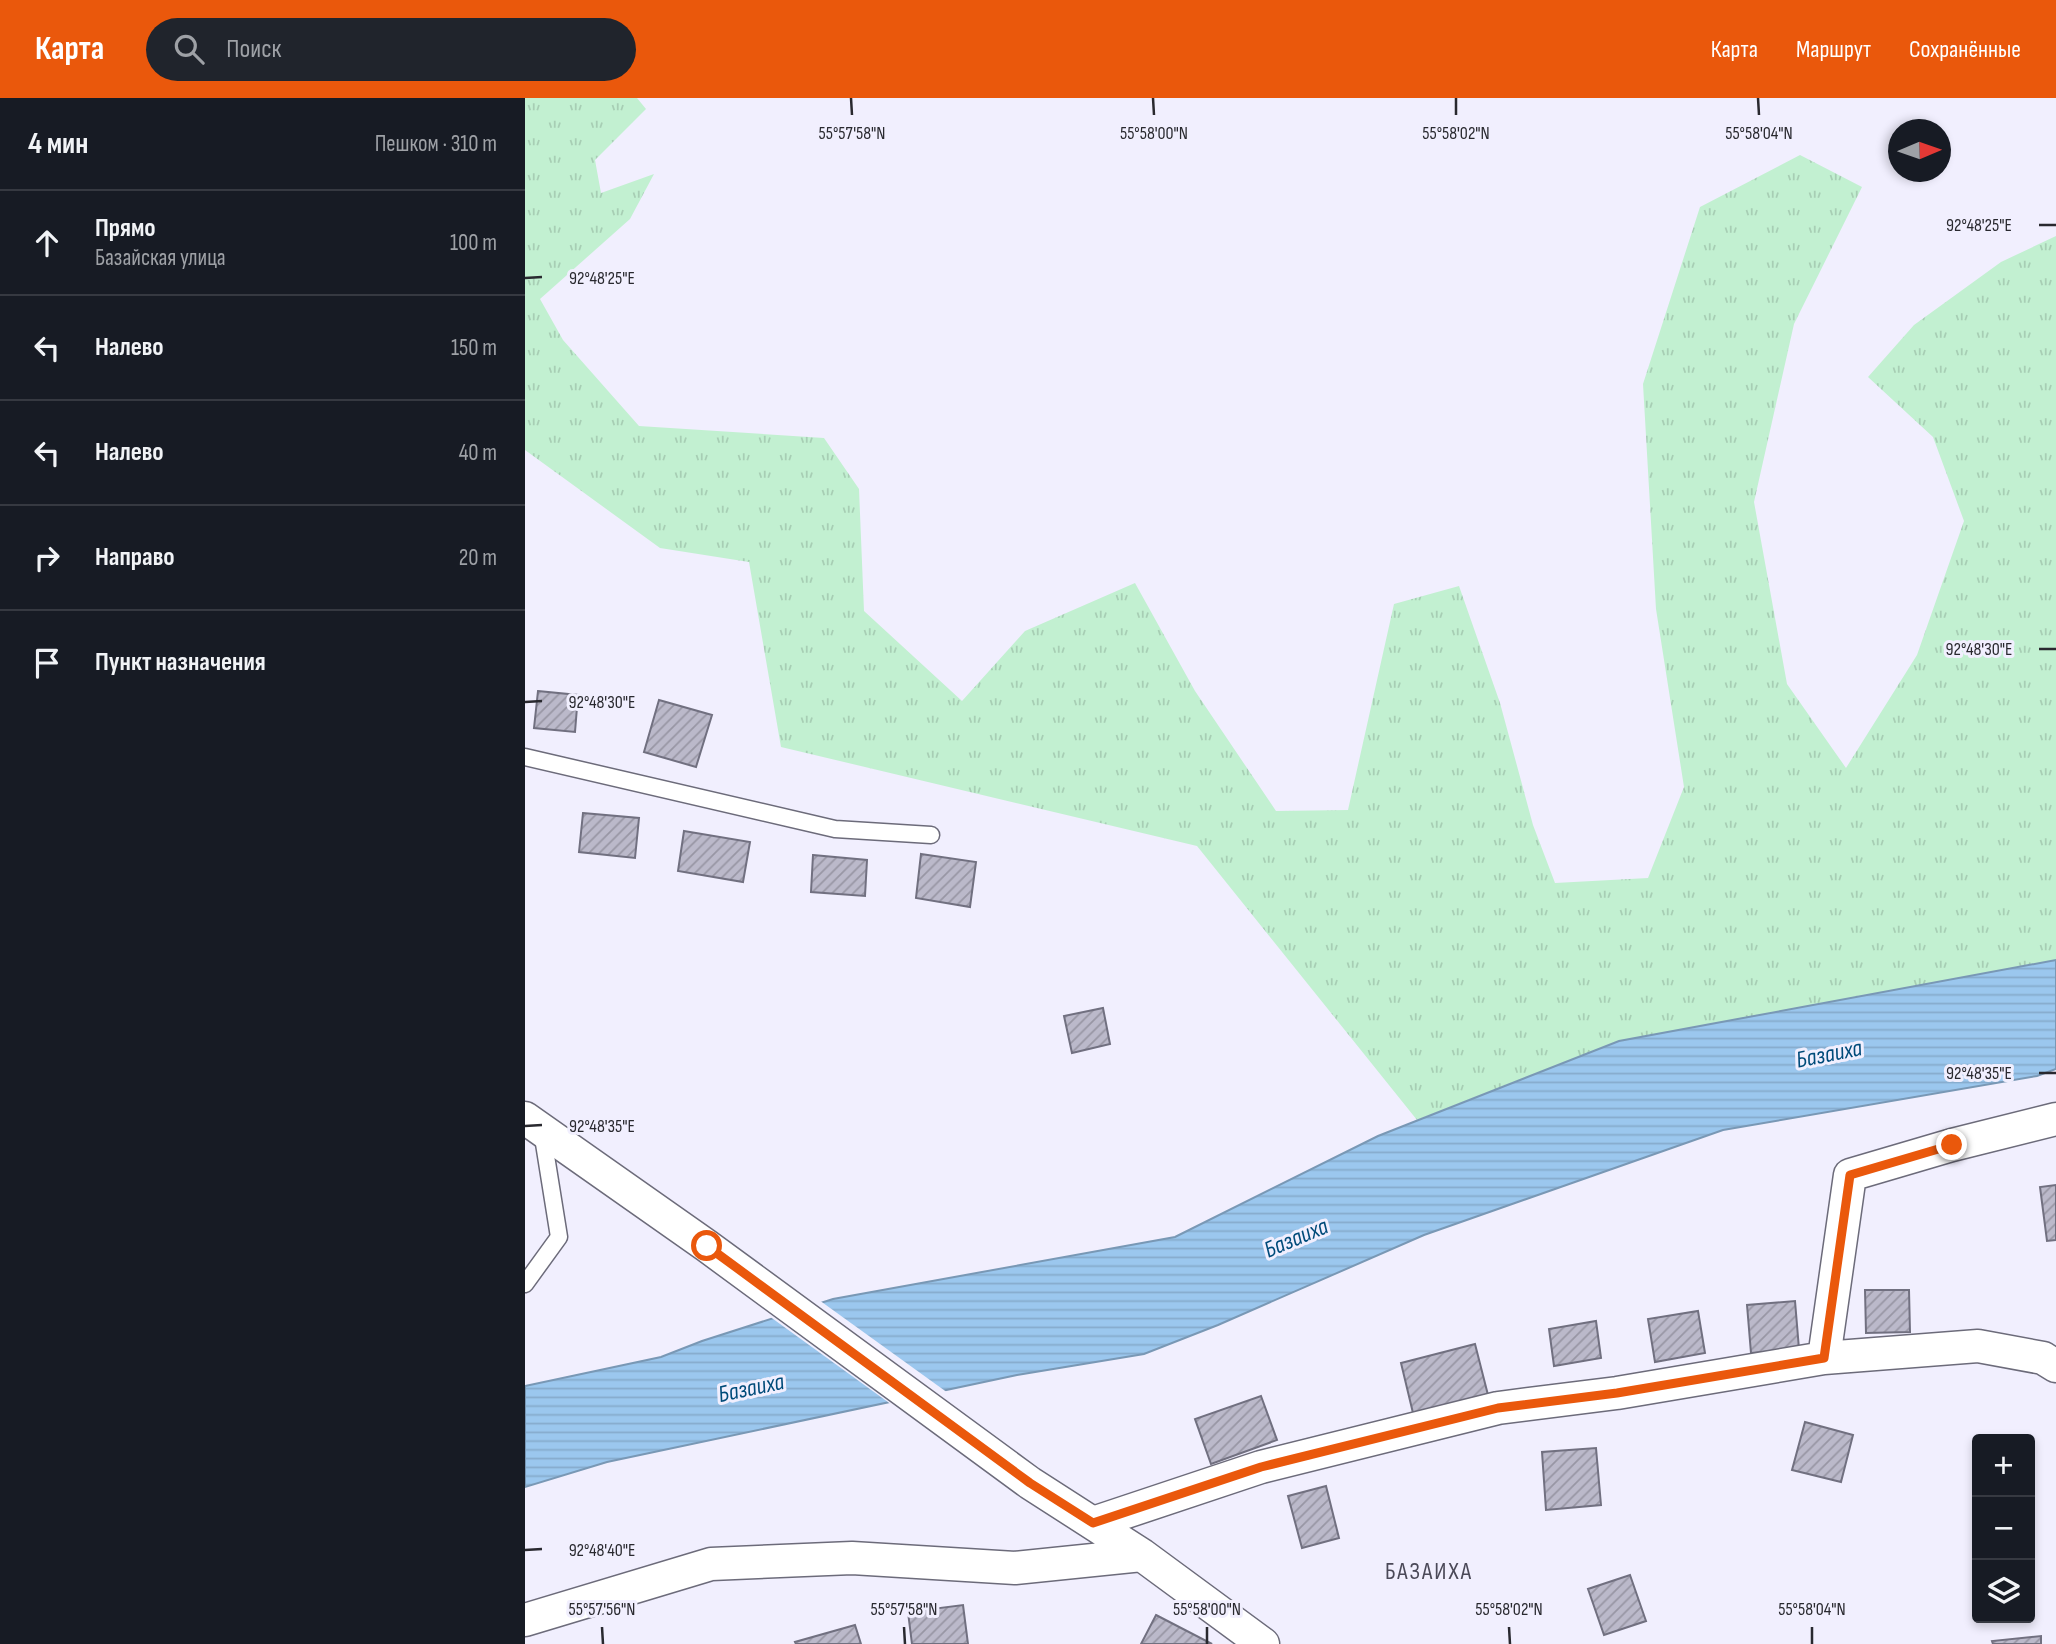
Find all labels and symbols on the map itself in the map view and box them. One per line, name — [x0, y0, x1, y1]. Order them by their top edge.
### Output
north arrow — [1888, 119, 1951, 182]
text: 55°57'58"N — [819, 123, 885, 144]
text: 55°58'00"N — [1120, 123, 1188, 144]
text: 55°58'02"N — [1422, 123, 1490, 144]
text: 55°58'04"N — [1725, 123, 1793, 144]
text: 92°48'25"E — [1946, 215, 2012, 236]
text: 92°48'25"E — [569, 268, 635, 289]
text: 92°48'30"E — [1946, 639, 2012, 660]
text: 92°48'30"E — [569, 692, 635, 713]
water label: Базаиха — [1794, 1033, 1865, 1075]
text: 92°48'35"E — [1946, 1063, 2012, 1084]
text: 92°48'35"E — [569, 1116, 635, 1137]
route end — [1936, 1129, 1967, 1160]
water label: Базаиха — [1260, 1212, 1333, 1264]
route start — [691, 1230, 722, 1261]
water label: Базаиха — [715, 1367, 787, 1409]
text: 92°48'40"E — [569, 1540, 635, 1561]
district label: БАЗАИХА — [1385, 1557, 1473, 1586]
text: 55°57'56"N — [568, 1599, 636, 1620]
text: 55°57'58"N — [871, 1599, 937, 1620]
text: 55°58'00"N — [1173, 1599, 1241, 1620]
text: 55°58'02"N — [1475, 1599, 1543, 1620]
text: 55°58'04"N — [1778, 1599, 1846, 1620]

